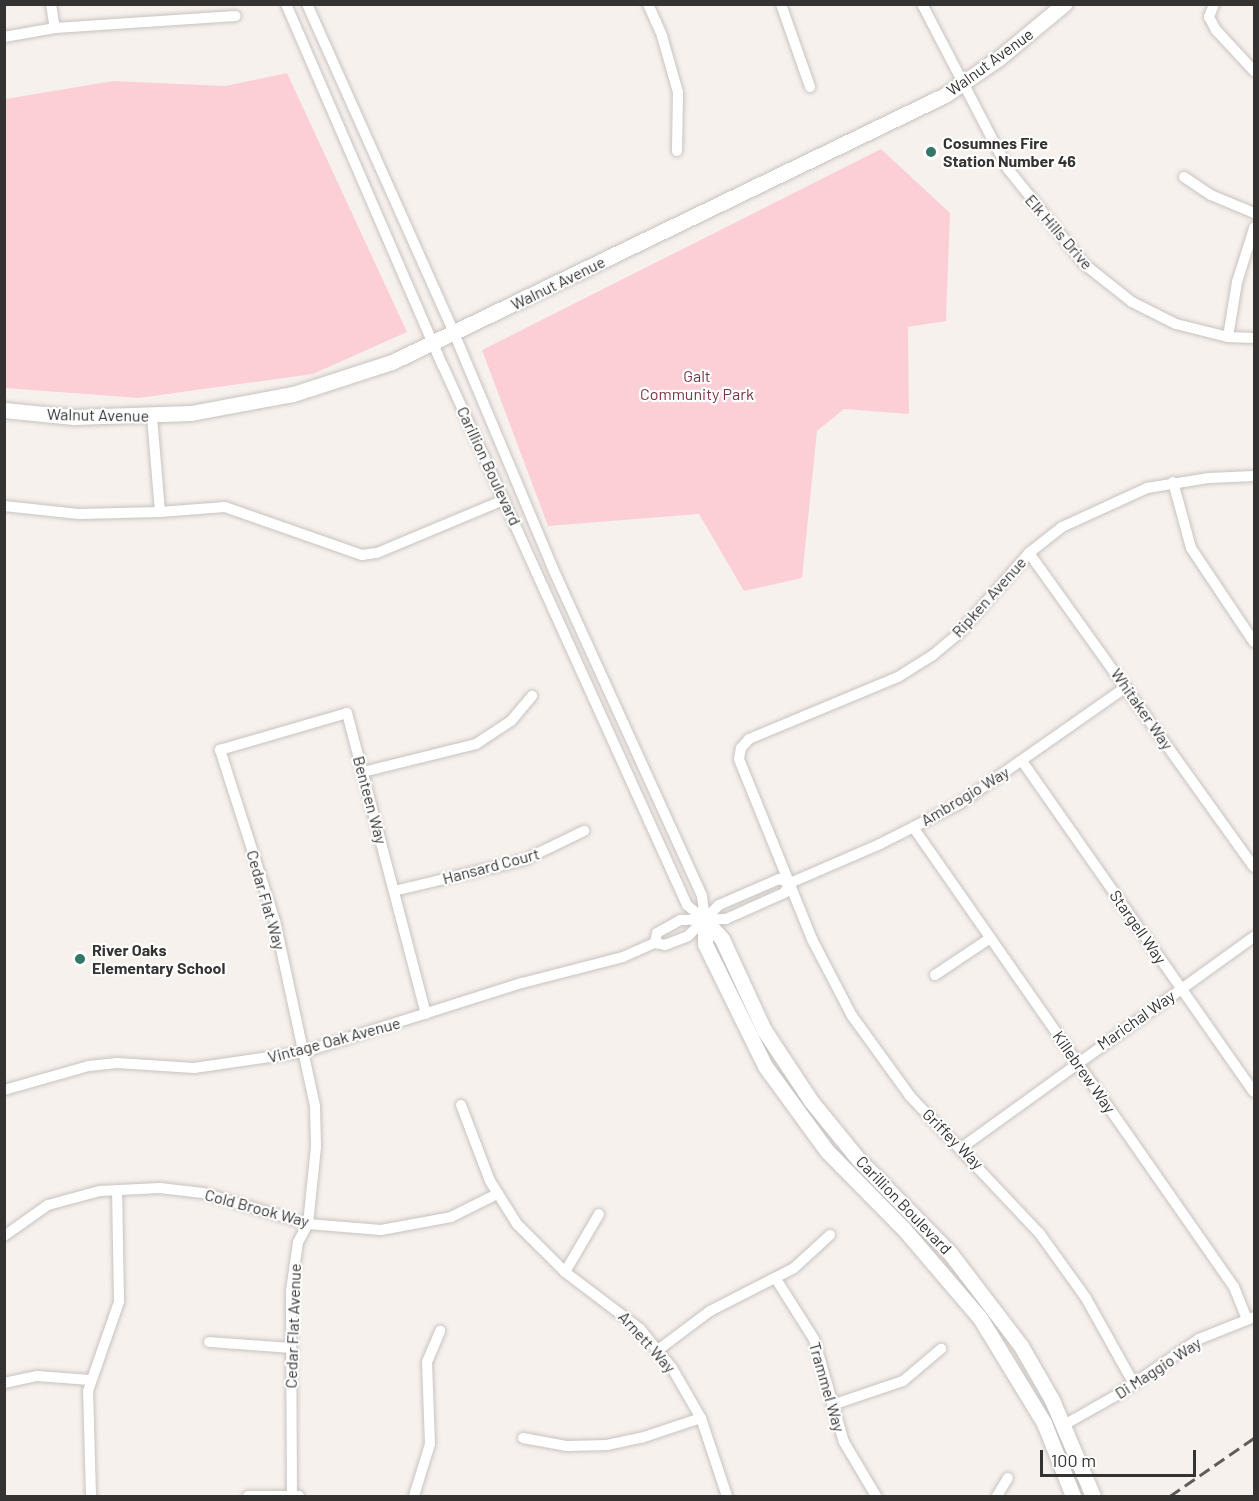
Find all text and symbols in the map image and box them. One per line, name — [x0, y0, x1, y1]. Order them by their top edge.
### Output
street label: Walnut Avenue — [943, 24, 1037, 100]
place label: Cosumnes Fire Station Number 46 — [943, 133, 1076, 171]
marker: Cosumnes Fire Station Number 46 — [924, 145, 938, 159]
street label: Elk Hills Drive — [1021, 191, 1097, 273]
street label: Walnut Avenue — [508, 252, 608, 314]
park label: Galt Community Park — [640, 366, 754, 404]
street label: Carillion Boulevard — [453, 403, 525, 529]
street label: Walnut Avenue — [47, 405, 149, 425]
street label: Ripken Avenue — [948, 553, 1030, 641]
street label: Whitaker Way — [1107, 665, 1177, 753]
street label: Benteen Way — [349, 754, 391, 846]
street label: Ambrogio Way — [917, 762, 1013, 830]
street label: Hansard Court — [440, 844, 542, 888]
street label: Cedar Flat Way — [243, 848, 289, 952]
street label: Stargell Way — [1106, 887, 1170, 967]
place label: River Oaks Elementary School — [92, 940, 225, 978]
marker: River Oaks Elementary School — [73, 952, 87, 966]
street label: Marichal Way — [1094, 986, 1178, 1054]
street label: Vintage Oak Avenue — [266, 1013, 402, 1067]
street label: Killebrew Way — [1049, 1027, 1119, 1117]
street label: Griffey Way — [919, 1105, 987, 1173]
street label: Carillion Boulevard — [852, 1152, 956, 1258]
street label: Cold Brook Way — [203, 1185, 311, 1231]
street label: Cedar Flat Avenue — [281, 1263, 305, 1389]
street label: Arnett Way — [614, 1307, 680, 1377]
street label: Di Maggio Way — [1111, 1333, 1205, 1403]
street label: Trammel Way — [805, 1340, 849, 1434]
scale bar — [1043, 1438, 1199, 1476]
text: 100 m — [1051, 1449, 1096, 1471]

